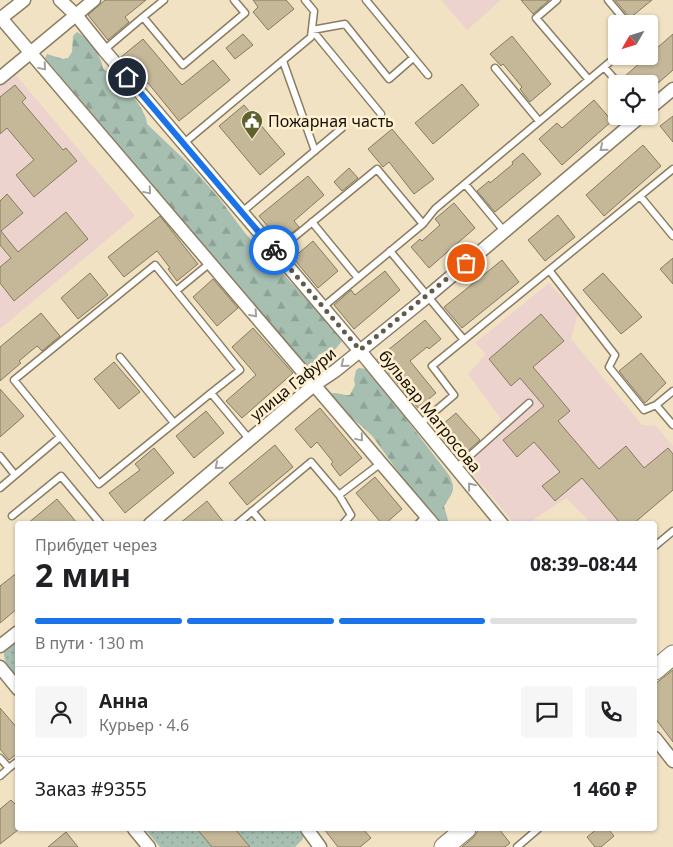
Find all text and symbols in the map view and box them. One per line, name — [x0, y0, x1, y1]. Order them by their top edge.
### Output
north arrow — [608, 15, 658, 65]
map controls — [608, 15, 658, 125]
pin — [106, 56, 148, 98]
one-way arrow — [37, 61, 46, 70]
icon: home — [113, 63, 141, 91]
button: locate — [608, 75, 658, 125]
public building icon: Пожарная часть — [240, 109, 264, 140]
place label: Пожарная часть — [268, 110, 394, 132]
one-way arrow — [600, 142, 609, 151]
one-way arrow — [143, 185, 152, 194]
courier — [249, 225, 299, 275]
icon: bike — [260, 236, 288, 264]
pin — [445, 242, 487, 284]
icon: bag — [452, 249, 480, 277]
one-way arrow — [248, 308, 257, 317]
street label: улица Гафури — [245, 342, 341, 426]
street label: бульвар Матросова — [374, 345, 486, 477]
one-way arrow — [341, 358, 350, 366]
one-way arrow — [354, 432, 363, 441]
one-way arrow — [215, 461, 224, 469]
one-way arrow — [468, 483, 476, 492]
text: Прибудет через — [35, 534, 157, 556]
text: 08:39–08:44 — [530, 551, 637, 577]
text: 2 мин — [35, 553, 131, 596]
text: В пути · 130 m — [35, 632, 144, 654]
button: person — [35, 686, 87, 738]
button: chat — [521, 686, 573, 738]
button: phone — [585, 686, 637, 738]
text: Анна — [99, 688, 148, 714]
text: Курьер · 4.6 — [99, 714, 189, 736]
text: Заказ #9355 — [35, 776, 147, 802]
text: 1 460 ₽ — [572, 776, 637, 802]

